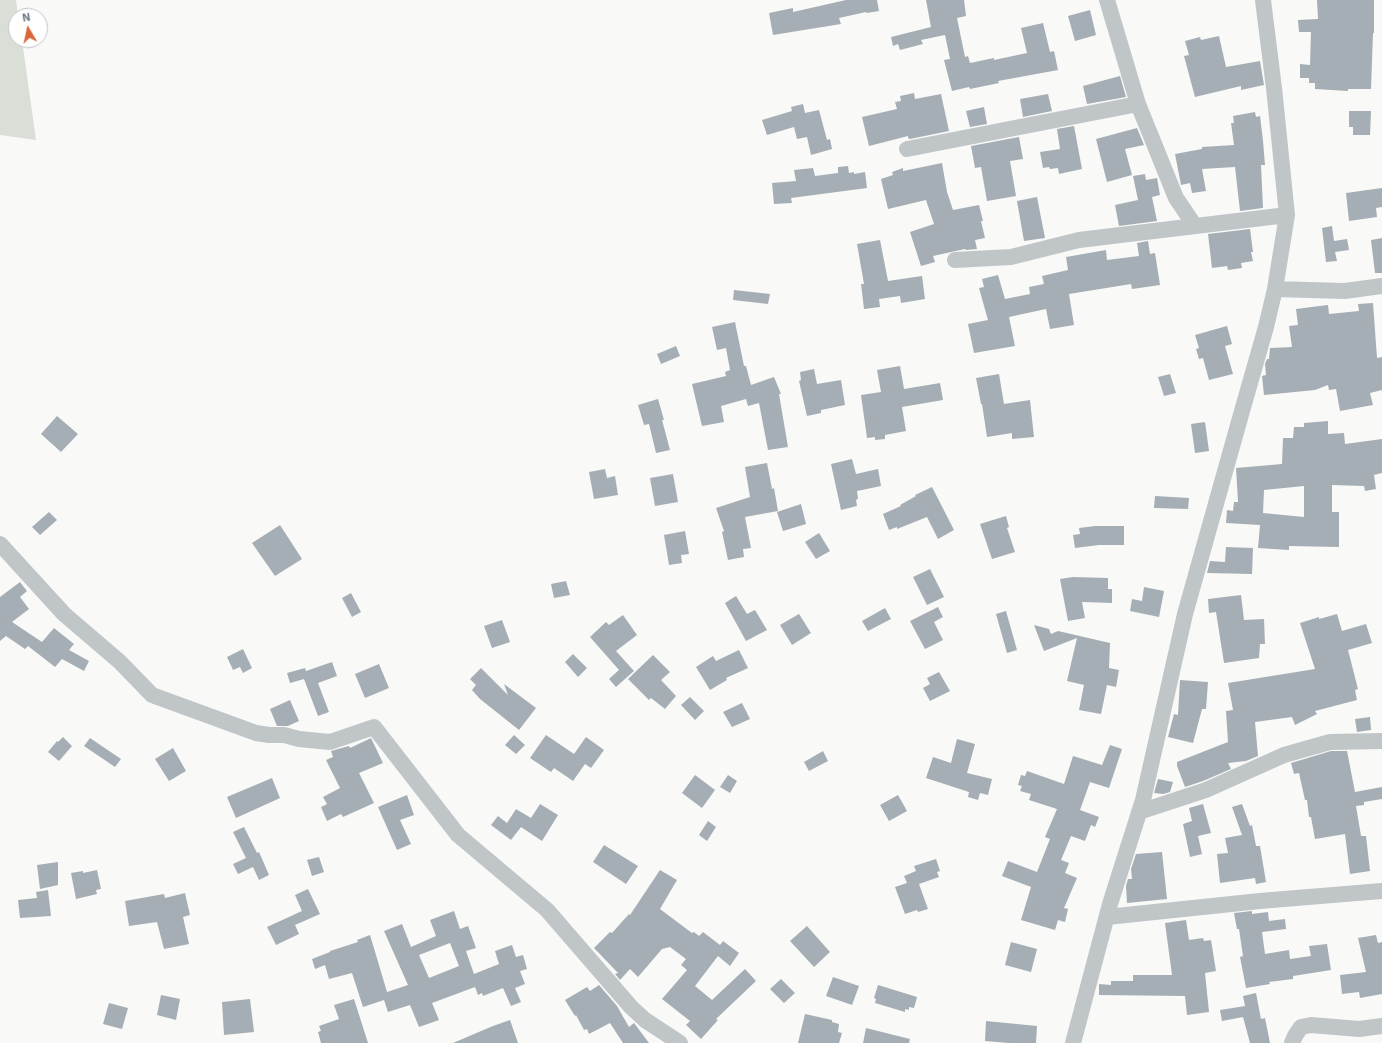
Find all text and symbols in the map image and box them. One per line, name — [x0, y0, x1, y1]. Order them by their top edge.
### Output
north arrow — [8, 8, 48, 48]
text: N — [21, 10, 31, 24]

